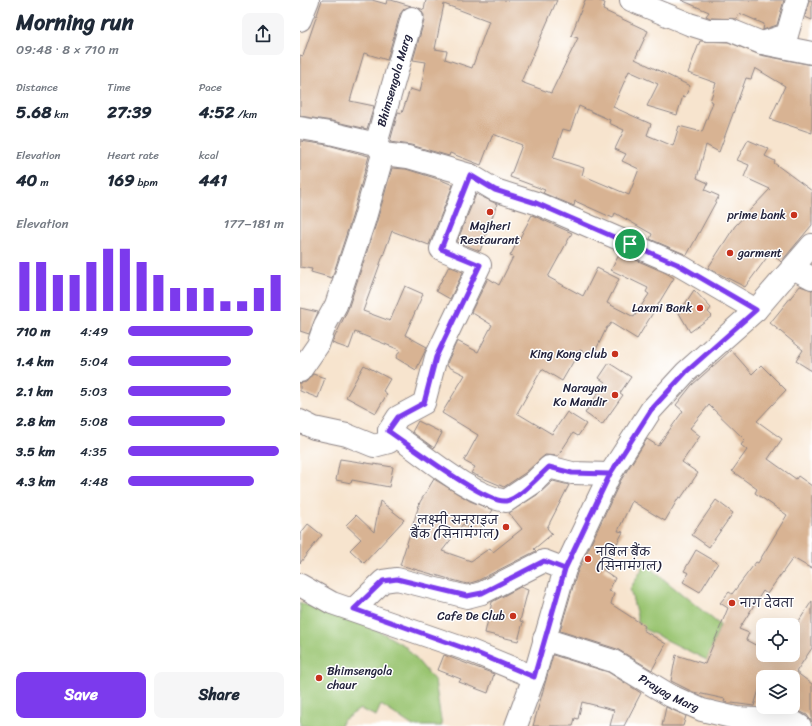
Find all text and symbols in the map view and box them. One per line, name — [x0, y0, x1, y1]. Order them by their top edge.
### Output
text: Morning run — [16, 3, 134, 42]
button: share — [242, 13, 284, 55]
street label: Bhimsengola Marg — [370, 32, 418, 129]
text: 09:48 · 8 × 710 m — [16, 38, 119, 61]
text: Distance — [16, 78, 58, 97]
text: Time — [107, 78, 131, 97]
text: Pace — [199, 78, 222, 97]
text: 5.68 — [16, 97, 51, 127]
text: 27:39 — [107, 97, 152, 127]
text: 4:52 — [199, 97, 235, 127]
text: km — [51, 105, 69, 124]
text: /km — [235, 105, 257, 124]
text: Elevation — [16, 146, 61, 165]
text: Heart rate — [107, 146, 159, 165]
text: kcal — [199, 146, 219, 165]
text: 40 — [16, 165, 37, 195]
text: 169 — [107, 165, 135, 195]
text: 441 — [199, 165, 227, 195]
text: m — [37, 173, 49, 192]
text: bpm — [135, 173, 158, 192]
place label: prime bank — [726, 204, 786, 226]
marker: Majheri Restaurant — [485, 207, 495, 217]
marker: prime bank — [789, 210, 799, 220]
text: Elevation — [16, 212, 69, 235]
text: 177–181 m — [224, 212, 284, 235]
place label: Majheri Restaurant — [460, 215, 520, 251]
pin — [613, 227, 647, 261]
icon: arrive — [619, 233, 641, 255]
place label: garment — [737, 242, 782, 264]
marker: garment — [725, 248, 735, 258]
place label: Laxmi Bank — [632, 297, 693, 319]
marker: Laxmi Bank — [695, 303, 705, 313]
text: 710 m — [16, 320, 51, 343]
text: 4:49 — [80, 320, 108, 343]
place label: King Kong club — [530, 343, 607, 365]
marker: King Kong club — [610, 349, 620, 359]
text: 1.4 km — [16, 350, 54, 373]
text: 5:04 — [80, 350, 108, 373]
place label: Narayan Ko Mandir — [553, 377, 608, 413]
text: 2.1 km — [16, 380, 53, 403]
text: 5:03 — [80, 380, 107, 403]
marker: Narayan Ko Mandir — [610, 390, 620, 400]
text: 2.8 km — [16, 410, 56, 433]
text: 5:08 — [80, 410, 108, 433]
text: 3.5 km — [16, 440, 55, 463]
text: 4:35 — [80, 440, 107, 463]
text: 4.3 km — [16, 470, 55, 493]
text: 4:48 — [80, 470, 108, 493]
place label: लक्ष्मी सनराइज बैंक (सिनामंगल) — [409, 509, 499, 545]
marker: लक्ष्मी सनराइज बैंक (सिनामंगल) — [501, 522, 511, 532]
place label: नबिल बैंक (सिनामंगल) — [595, 541, 662, 577]
marker: नबिल बैंक (सिनामंगल) — [583, 554, 593, 564]
place label: नाग देवता — [739, 592, 794, 614]
marker: नाग देवता — [727, 598, 737, 608]
place label: Cafe De Club — [437, 605, 506, 627]
marker: Cafe De Club — [508, 611, 518, 621]
map controls — [756, 618, 800, 714]
button: locate — [756, 618, 800, 662]
place label: Bhimsengola chaur — [327, 660, 392, 696]
street label: Prayag Marg — [634, 668, 703, 718]
button: layers — [756, 670, 800, 714]
button: Save — [16, 672, 146, 718]
button: Share — [154, 672, 284, 718]
marker: Bhimsengola chaur — [314, 673, 324, 683]

